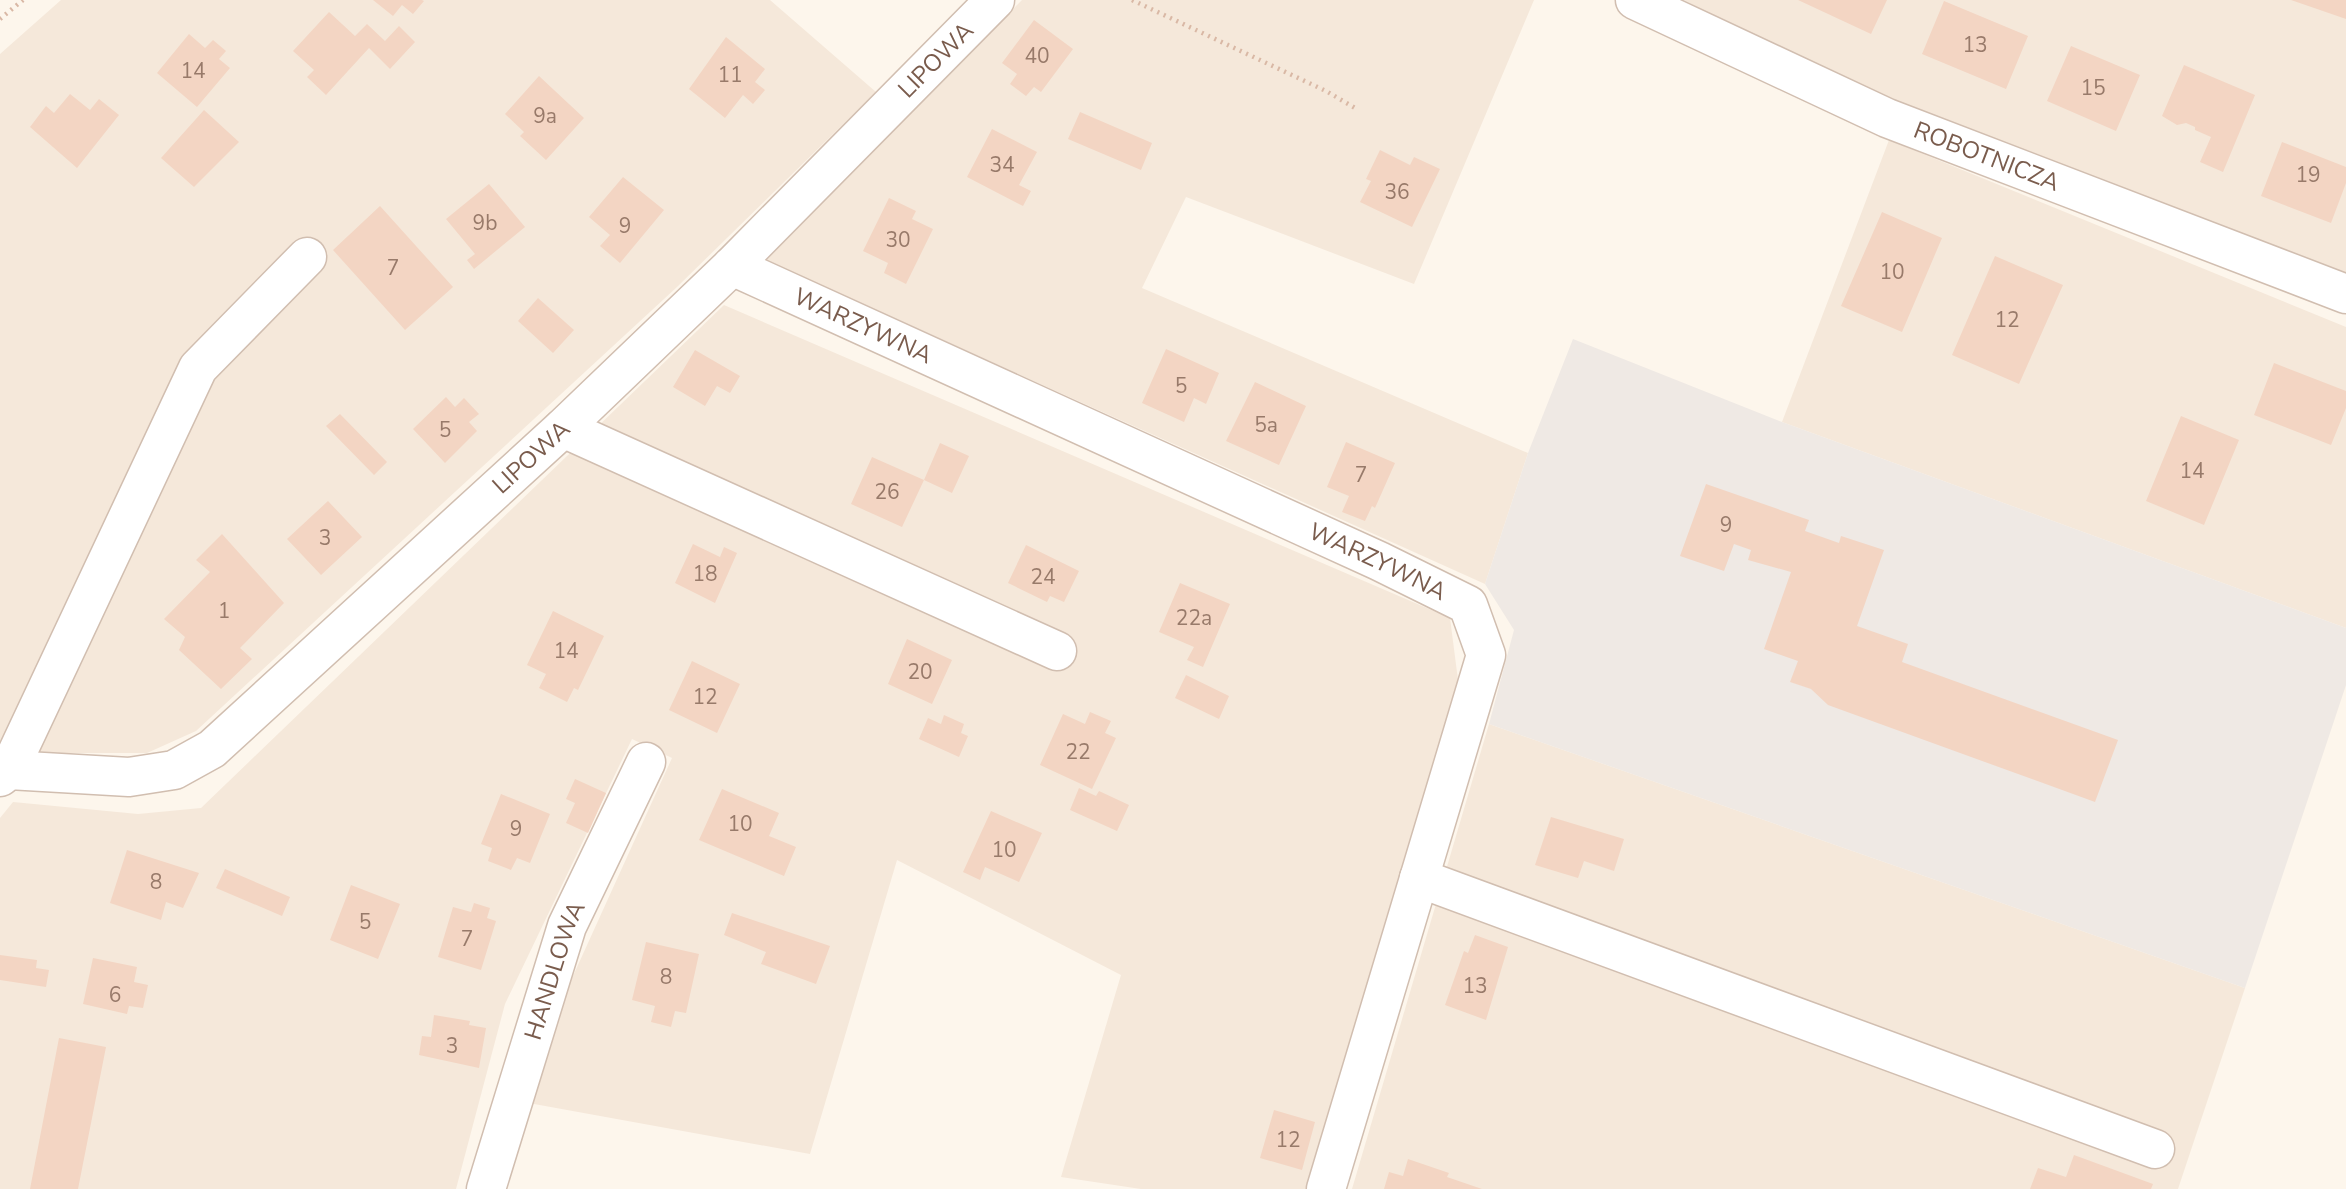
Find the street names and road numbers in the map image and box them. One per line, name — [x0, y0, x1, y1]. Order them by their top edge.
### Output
street label: LIPOWA — [891, 15, 981, 105]
street label: ROBOTNICZA — [1909, 114, 2065, 199]
street label: WARZYWNA — [789, 280, 938, 371]
street label: LIPOWA — [485, 413, 577, 501]
street label: WARZYWNA — [1304, 515, 1452, 608]
street label: HANDLOWA — [517, 895, 593, 1044]

